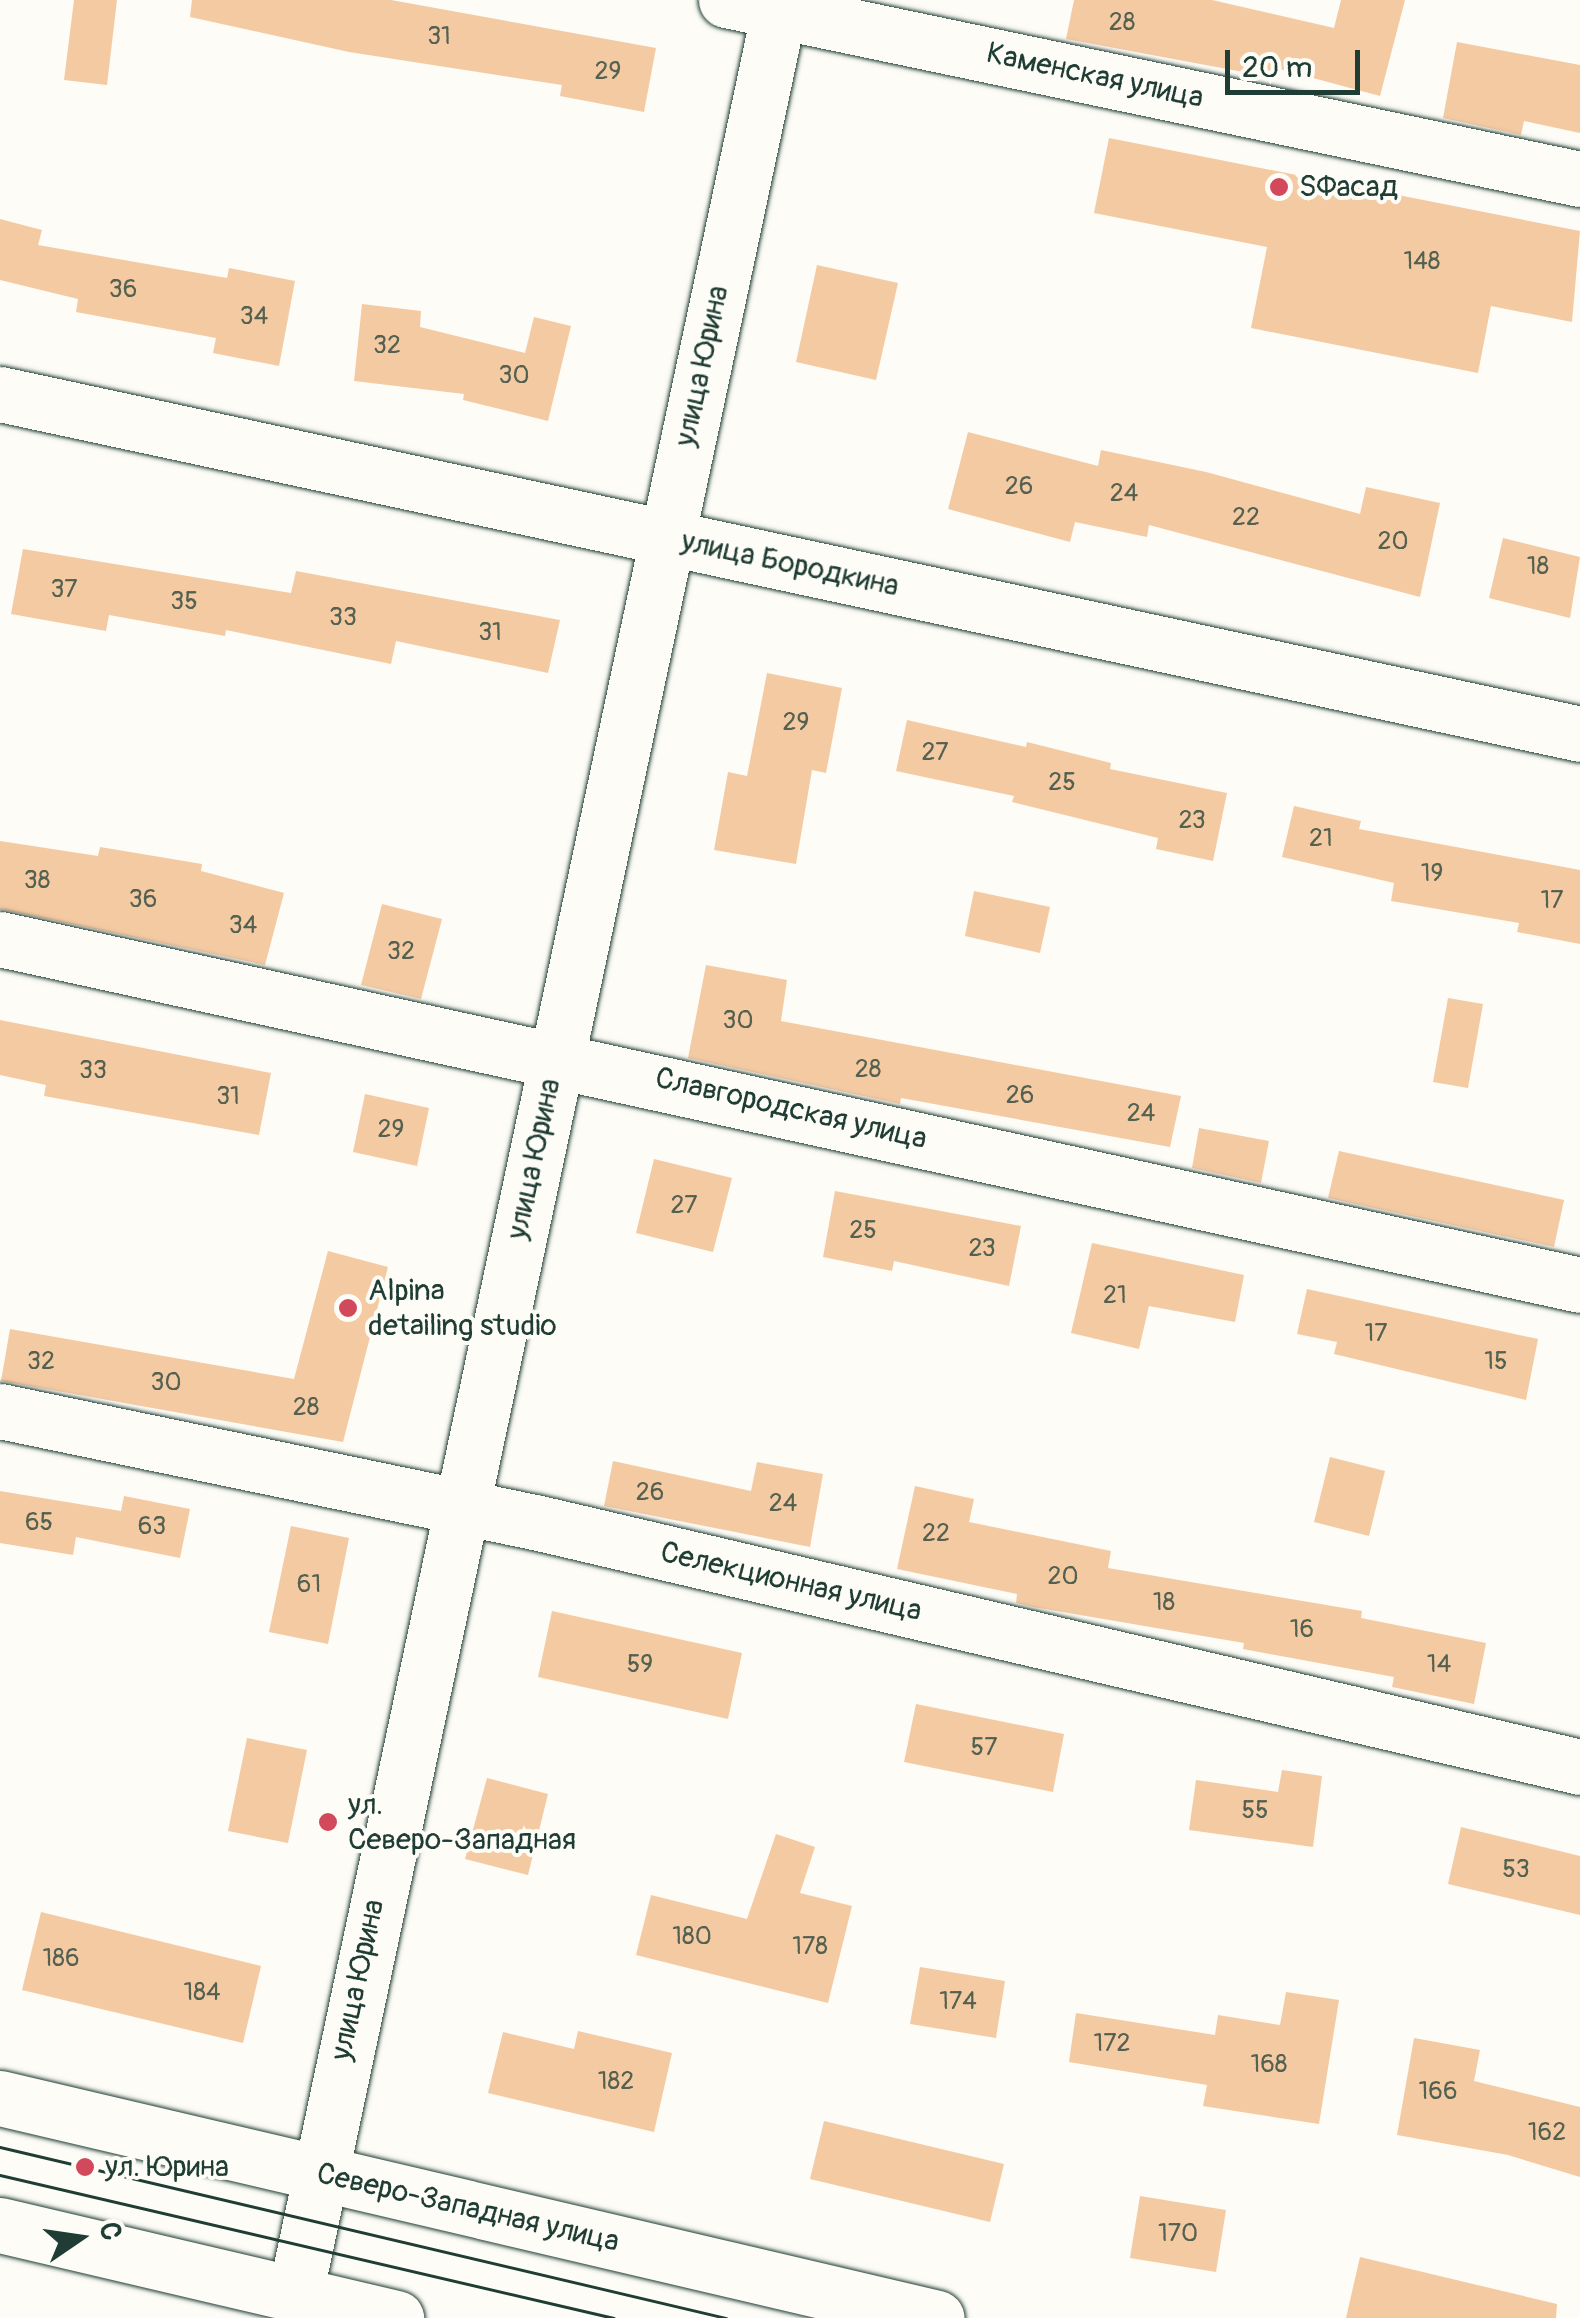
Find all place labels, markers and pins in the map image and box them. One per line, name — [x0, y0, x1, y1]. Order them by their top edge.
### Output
place label: SФасад — [1299, 169, 1398, 205]
marker: SФасад — [1268, 176, 1290, 198]
place label: Alpina detailing studio — [368, 1273, 557, 1344]
marker: Alpina detailing studio — [337, 1297, 359, 1319]
place label: ул. Северо-Западная — [348, 1787, 576, 1858]
marker: ул. Северо-Западная — [317, 1811, 339, 1833]
place label: ул. Юрина — [105, 2149, 229, 2185]
marker: ул. Юрина — [74, 2156, 96, 2178]

